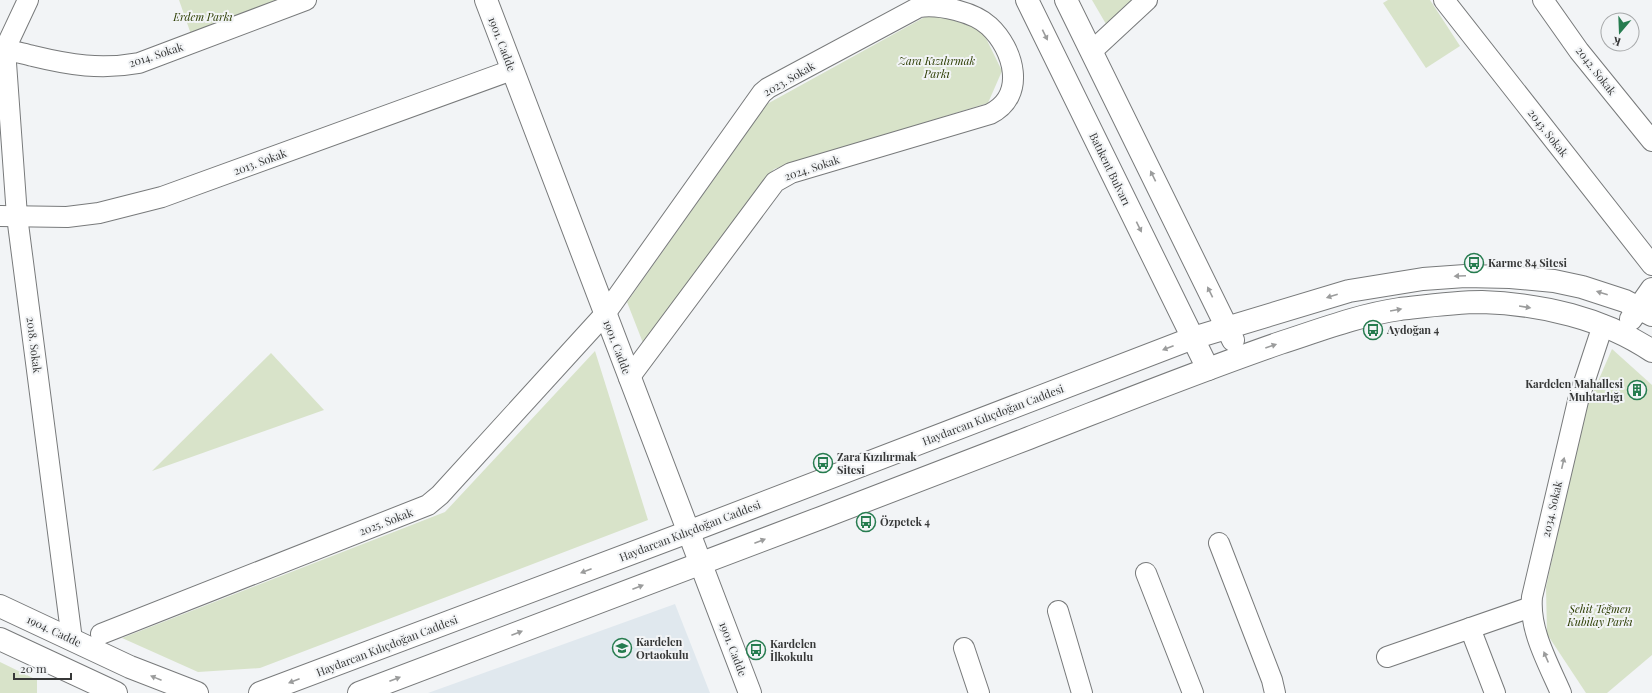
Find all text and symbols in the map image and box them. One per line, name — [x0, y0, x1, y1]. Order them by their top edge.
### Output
park label: Erdem Parkı — [172, 9, 233, 24]
north arrow — [1600, 12, 1640, 52]
street label: 1901. Cadde — [485, 14, 520, 74]
one-way arrow — [1042, 29, 1048, 41]
text: K — [1610, 34, 1623, 50]
street label: 2014. Sokak — [127, 39, 185, 70]
street label: 2042. Sokak — [1573, 43, 1620, 98]
park label: Zara Kızılırmak Parkı — [898, 53, 976, 81]
street label: 2023. Sokak — [760, 58, 817, 99]
street label: 2043. Sokak — [1525, 106, 1572, 160]
street label: Batıkent Bulvarı — [1086, 130, 1135, 208]
street label: 2013. Sokak — [231, 145, 288, 178]
street label: 2024. Sokak — [782, 152, 841, 184]
one-way arrow — [1150, 170, 1156, 181]
one-way arrow — [1136, 221, 1142, 233]
bus stop icon: Karme 84 Sitesi — [1463, 252, 1485, 274]
place label: Karme 84 Sitesi — [1488, 255, 1568, 270]
one-way arrow — [1454, 273, 1466, 280]
one-way arrow — [1207, 286, 1214, 298]
one-way arrow — [1596, 290, 1608, 296]
one-way arrow — [1326, 293, 1338, 299]
one-way arrow — [1519, 304, 1531, 310]
one-way arrow — [1390, 307, 1402, 313]
street label: 2018. Sokak — [24, 316, 45, 374]
street label: 1901. Cadde — [600, 317, 635, 377]
bus stop icon: Aydoğan 4 — [1362, 319, 1384, 341]
place label: Aydoğan 4 — [1386, 322, 1439, 337]
one-way arrow — [1266, 343, 1278, 349]
one-way arrow — [1162, 345, 1174, 351]
place label: Kardelen Mahallesi Muhtarlığı — [1525, 376, 1624, 404]
building icon: Kardelen Mahallesi Muhtarlığı — [1626, 379, 1648, 401]
street label: Haydarcan Kılıçdoğan Caddesi — [920, 381, 1066, 448]
place label: Zara Kızılırmak Sitesi — [837, 449, 917, 477]
bus stop icon: Zara Kızılırmak Sitesi — [812, 452, 834, 474]
one-way arrow — [1561, 457, 1567, 469]
street label: 2034. Sokak — [1538, 479, 1565, 538]
street label: Haydarcan Kılıçdoğan Caddesi — [617, 497, 763, 564]
street label: 2025. Sokak — [357, 504, 415, 539]
bus stop icon: Özpetek 4 — [855, 511, 877, 533]
place label: Özpetek 4 — [880, 514, 930, 529]
one-way arrow — [754, 538, 766, 544]
one-way arrow — [580, 568, 592, 574]
one-way arrow — [633, 584, 645, 590]
park label: Şehit Teğmen Kubilay Parkı — [1566, 601, 1633, 629]
street label: 1904. Cadde — [24, 611, 84, 650]
street label: Haydarcan Kılıçdoğan Caddesi — [314, 612, 460, 679]
street label: 1901. Cadde — [716, 619, 751, 679]
one-way arrow — [511, 630, 523, 636]
place label: Kardelen Ortaokulu — [636, 634, 689, 662]
place label: Kardelen İlkokulu — [770, 636, 816, 664]
school or university icon: Kardelen Ortaokulu — [611, 637, 633, 659]
bus stop icon: Kardelen İlkokulu — [745, 639, 767, 661]
one-way arrow — [1542, 651, 1548, 663]
scale bar — [14, 655, 71, 681]
text: 20 m — [20, 660, 47, 676]
one-way arrow — [149, 674, 161, 680]
one-way arrow — [390, 676, 402, 682]
one-way arrow — [288, 678, 300, 684]

